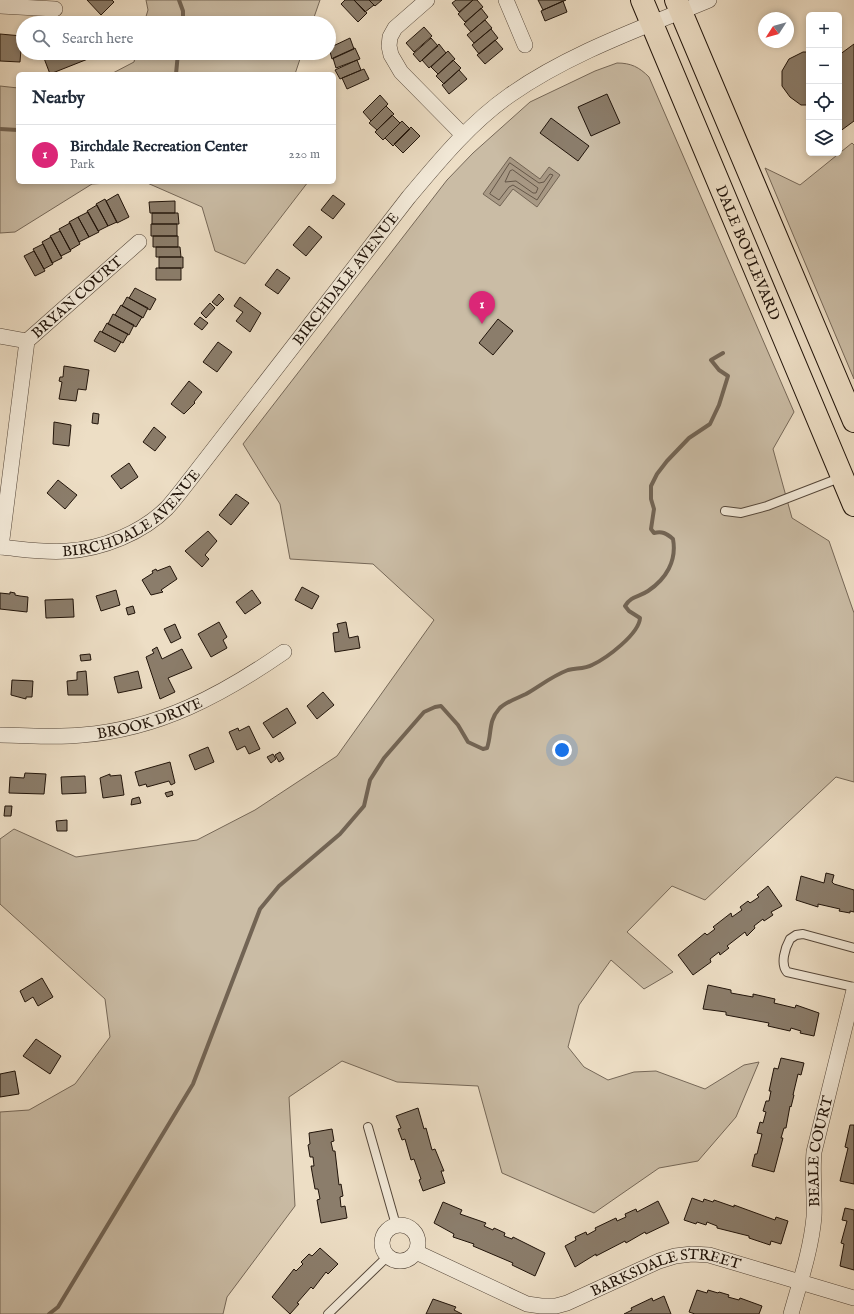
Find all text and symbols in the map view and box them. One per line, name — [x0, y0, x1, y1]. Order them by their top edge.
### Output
north arrow — [758, 12, 794, 48]
map controls — [806, 12, 842, 156]
button: + — [806, 12, 842, 48]
search box — [16, 16, 336, 60]
icon: search — [30, 27, 52, 49]
text: Search here — [62, 29, 133, 48]
button: − — [806, 48, 842, 84]
button: locate — [806, 84, 842, 120]
text: Nearby — [32, 88, 85, 109]
button: layers — [806, 120, 842, 156]
text: Birchdale Recreation Center — [70, 137, 248, 156]
text: 1 — [43, 146, 47, 163]
text: 220 m — [289, 146, 320, 163]
text: Park — [70, 156, 95, 173]
street label: DALE BOULEVARD — [711, 182, 785, 323]
street label: BIRCHDALE AVENUE — [288, 208, 403, 349]
street label: BRYAN COURT — [27, 252, 126, 342]
pin: 1 — [469, 291, 495, 324]
street label: BIRCHDALE AVENUE — [62, 465, 204, 561]
street label: BROOK DRIVE — [96, 693, 205, 743]
your location — [552, 740, 572, 760]
street label: BEALE COURT — [804, 1094, 837, 1207]
street label: BARKSDALE STREET — [588, 1244, 743, 1300]

